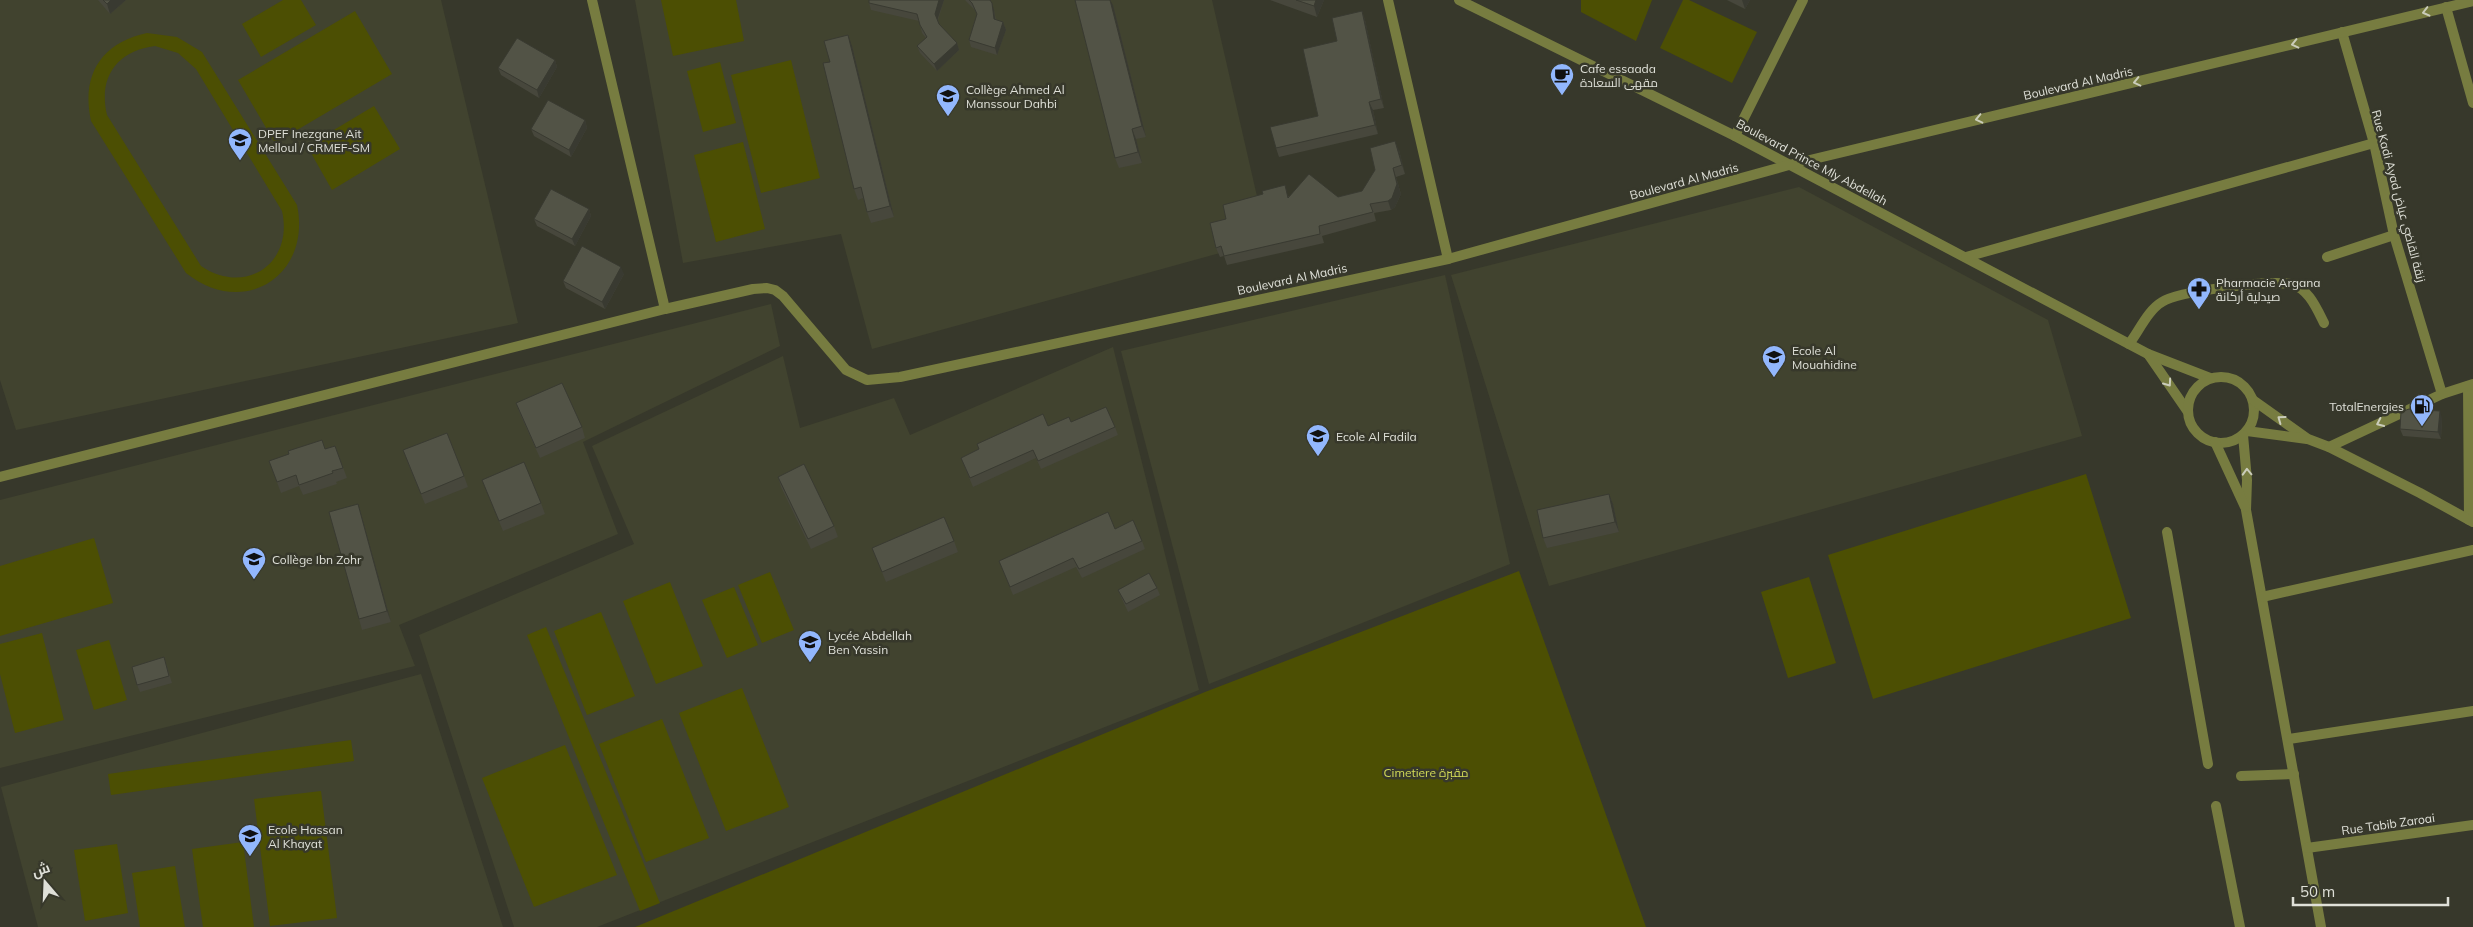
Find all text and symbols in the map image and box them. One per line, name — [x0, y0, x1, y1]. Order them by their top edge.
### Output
one-way arrow — [2421, 6, 2430, 17]
one-way arrow — [2290, 38, 2299, 49]
place label: Cafe essaada مقهى السعادة — [1580, 61, 1658, 90]
cafe icon: Cafe essaada مقهى السعادة — [1549, 62, 1575, 96]
street label: Boulevard Al Madris — [2022, 63, 2134, 103]
one-way arrow — [2132, 76, 2141, 87]
place label: Collège Ahmed Al Manssour Dahbi — [966, 82, 1065, 111]
school or university icon: Collège Ahmed Al Manssour Dahbi — [935, 83, 961, 117]
street label: Rue Kadi Ayad زنقة القاضي عياض — [2366, 108, 2429, 285]
one-way arrow — [1974, 113, 1983, 124]
street label: Boulevard Prince Mly Abdellah — [1734, 116, 1890, 208]
place label: DPEF Inezgane Ait Melloul / CRMEF-SM — [258, 126, 370, 155]
school or university icon: DPEF Inezgane Ait Melloul / CRMEF-SM — [227, 127, 253, 161]
street label: Boulevard Al Madris — [1628, 159, 1740, 203]
street label: Boulevard Al Madris — [1236, 260, 1348, 298]
place label: Pharmacie Argana صيدلية أركانة — [2216, 275, 2320, 304]
pharmacy icon: Pharmacie Argana صيدلية أركانة — [2186, 276, 2212, 310]
place label: Ecole Al Mouahidine — [1792, 343, 1857, 372]
school or university icon: Ecole Al Mouahidine — [1761, 344, 1787, 378]
one-way arrow — [2162, 377, 2171, 387]
fuel station icon: TotalEnergies — [2409, 393, 2435, 427]
place label: TotalEnergies — [2329, 399, 2404, 414]
one-way arrow — [2278, 417, 2287, 425]
one-way arrow — [2376, 417, 2385, 428]
school or university icon: Ecole Al Fadila — [1305, 423, 1331, 457]
place label: Ecole Al Fadila — [1336, 429, 1417, 444]
one-way arrow — [2242, 468, 2252, 476]
school or university icon: Collège Ibn Zohr — [241, 546, 267, 580]
place label: Collège Ibn Zohr — [272, 552, 362, 567]
place label: Lycée Abdellah Ben Yassin — [828, 628, 912, 657]
school or university icon: Lycée Abdellah Ben Yassin — [797, 629, 823, 663]
park label: Cimetiere مقبرة — [1383, 765, 1469, 780]
street label: Rue Tabib Zaroai — [2340, 810, 2436, 838]
place label: Ecole Hassan Al Khayat — [268, 822, 343, 851]
school or university icon: Ecole Hassan Al Khayat — [237, 823, 263, 857]
north arrow — [20, 857, 70, 907]
text: ش — [29, 858, 52, 881]
scale bar — [2293, 874, 2448, 906]
text: 50 m — [2300, 882, 2335, 901]

